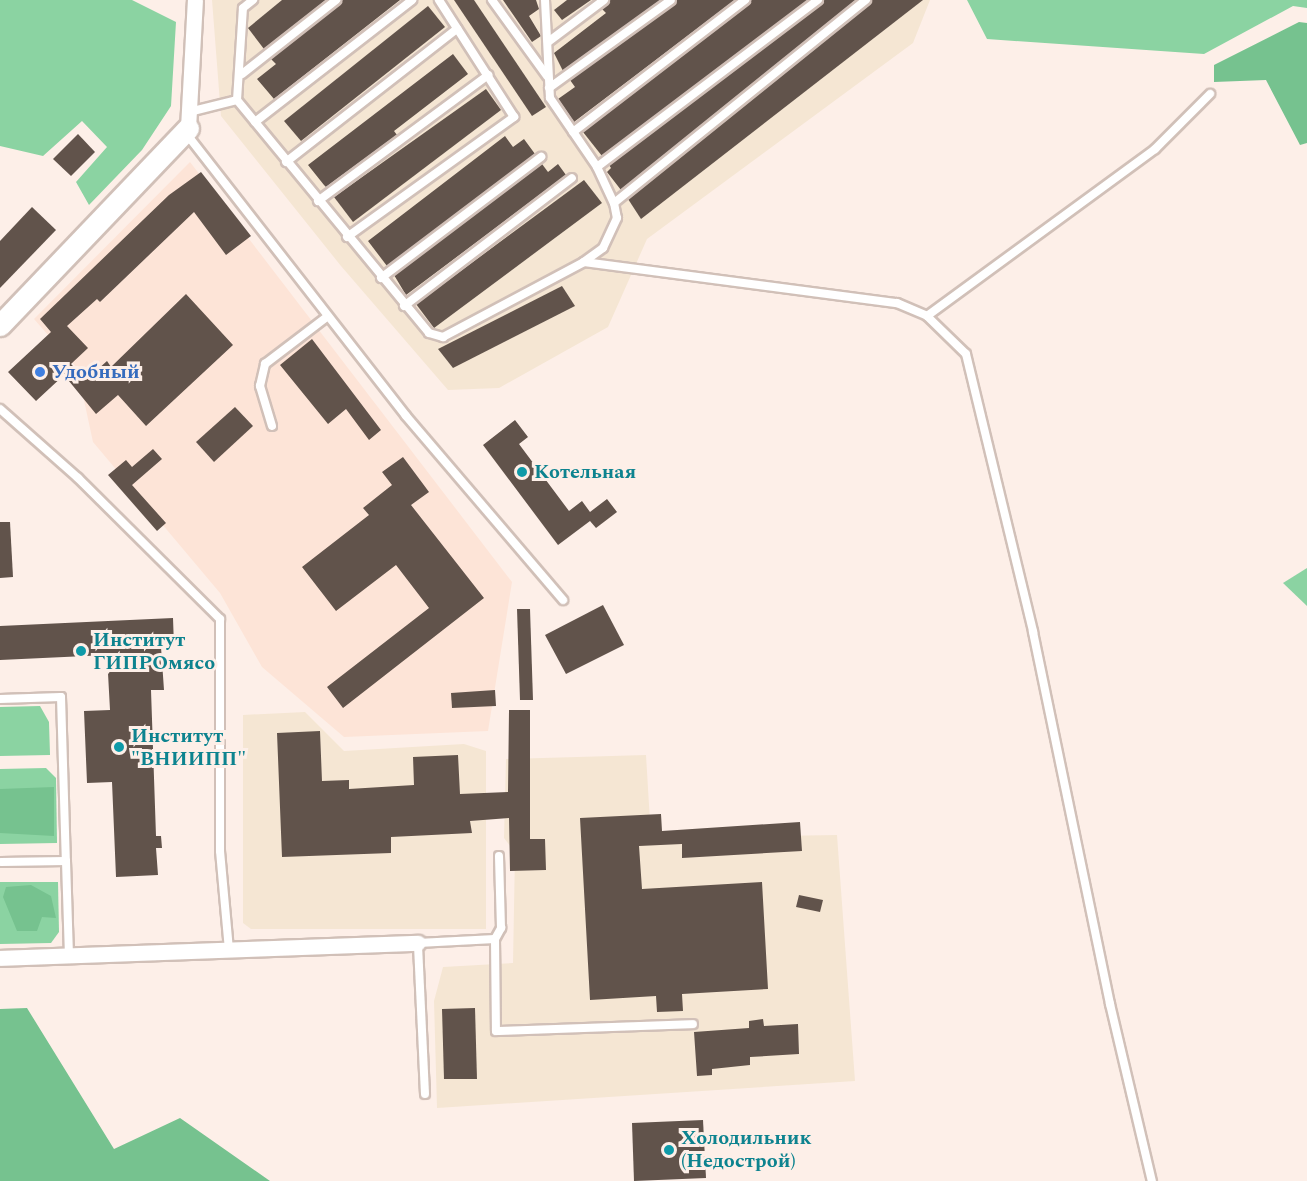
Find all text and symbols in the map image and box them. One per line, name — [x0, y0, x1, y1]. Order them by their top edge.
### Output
place label: Удобный — [52, 360, 140, 384]
marker: Удобный — [33, 365, 47, 379]
place label: Котельная — [534, 460, 636, 484]
marker: Котельная — [515, 465, 529, 479]
place label: Институт ГИПРОмясо — [93, 628, 215, 675]
marker: Институт ГИПРОмясо — [74, 644, 88, 658]
place label: Институт "ВНИИПП" — [131, 724, 246, 771]
marker: Институт "ВНИИПП" — [112, 740, 126, 754]
place label: Холодильник (Недострой) — [681, 1126, 812, 1173]
marker: Холодильник (Недострой) — [662, 1143, 676, 1157]

